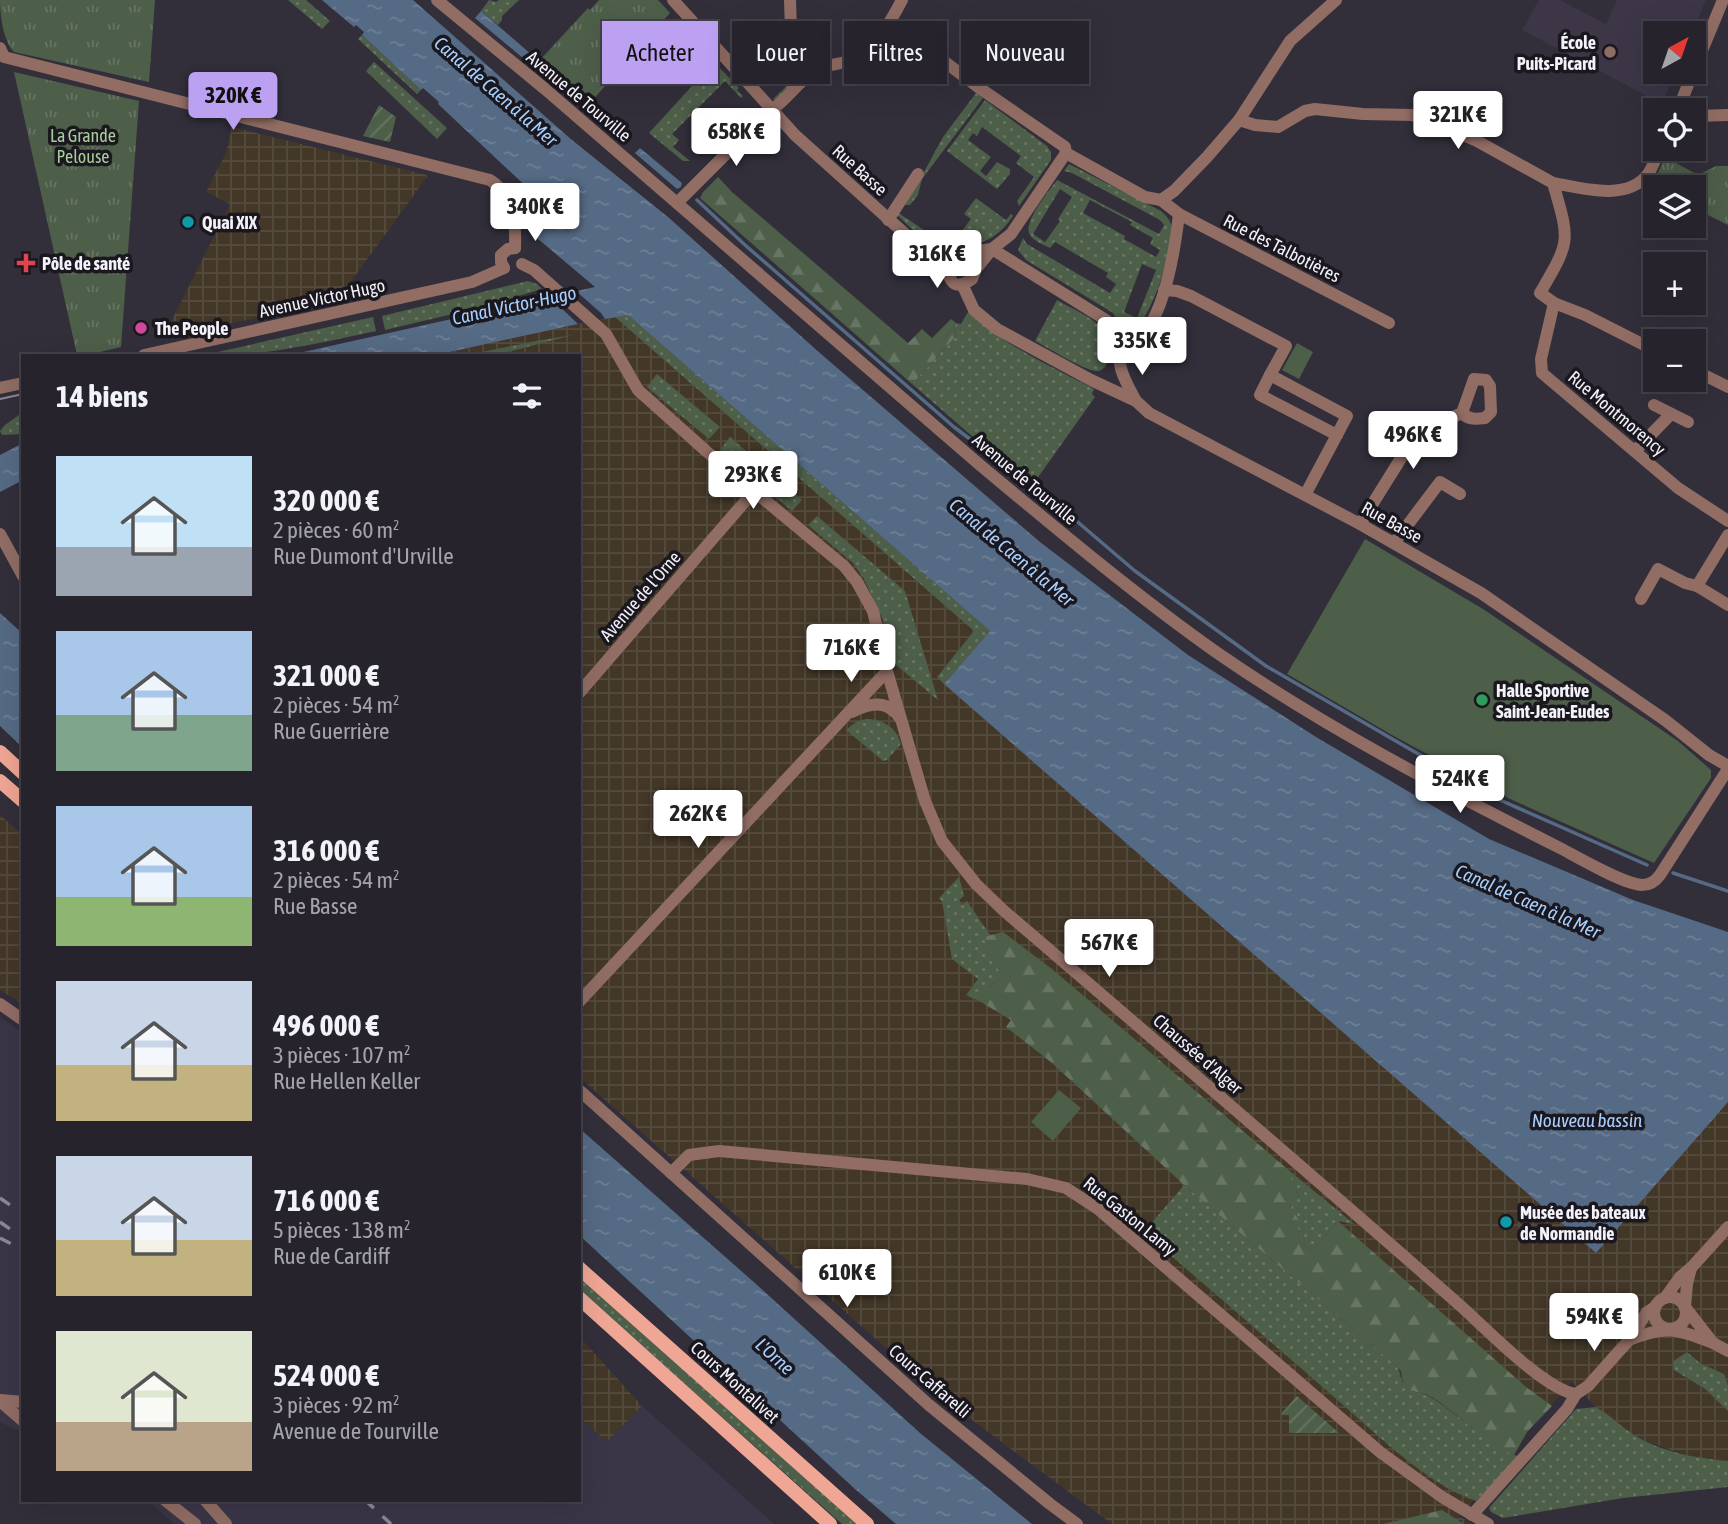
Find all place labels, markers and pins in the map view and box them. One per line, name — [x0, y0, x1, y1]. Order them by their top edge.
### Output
place label: École Puits-Picard — [1517, 32, 1596, 74]
marker: École Puits-Picard — [1602, 44, 1618, 60]
pin: 320K € — [176, 72, 290, 132]
pin: 321K € — [1401, 92, 1515, 151]
pin: 658K € — [679, 108, 793, 168]
pin: 340K € — [478, 184, 592, 243]
place label: Quai XIX — [202, 212, 258, 233]
marker: Quai XIX — [180, 214, 196, 230]
pin: 316K € — [880, 230, 994, 290]
marker: Pôle de santé — [16, 253, 36, 273]
place label: Pôle de santé — [42, 253, 130, 274]
place label: The People — [155, 318, 228, 339]
pin: 335K € — [1085, 318, 1199, 377]
marker: The People — [133, 320, 149, 336]
pin: 496K € — [1356, 412, 1470, 471]
pin: 293K € — [696, 452, 810, 511]
pin: 716K € — [794, 624, 908, 684]
place label: Halle Sportive Saint-Jean-Eudes — [1496, 680, 1610, 722]
marker: Halle Sportive Saint-Jean-Eudes — [1474, 692, 1490, 708]
pin: 524K € — [1403, 756, 1517, 815]
pin: 262K € — [641, 790, 755, 850]
pin: 567K € — [1052, 920, 1166, 979]
place label: Musée des bateaux de Normandie — [1520, 1202, 1646, 1244]
marker: Musée des bateaux de Normandie — [1498, 1214, 1514, 1230]
pin: 610K € — [790, 1250, 904, 1309]
pin: 594K € — [1537, 1294, 1651, 1353]

